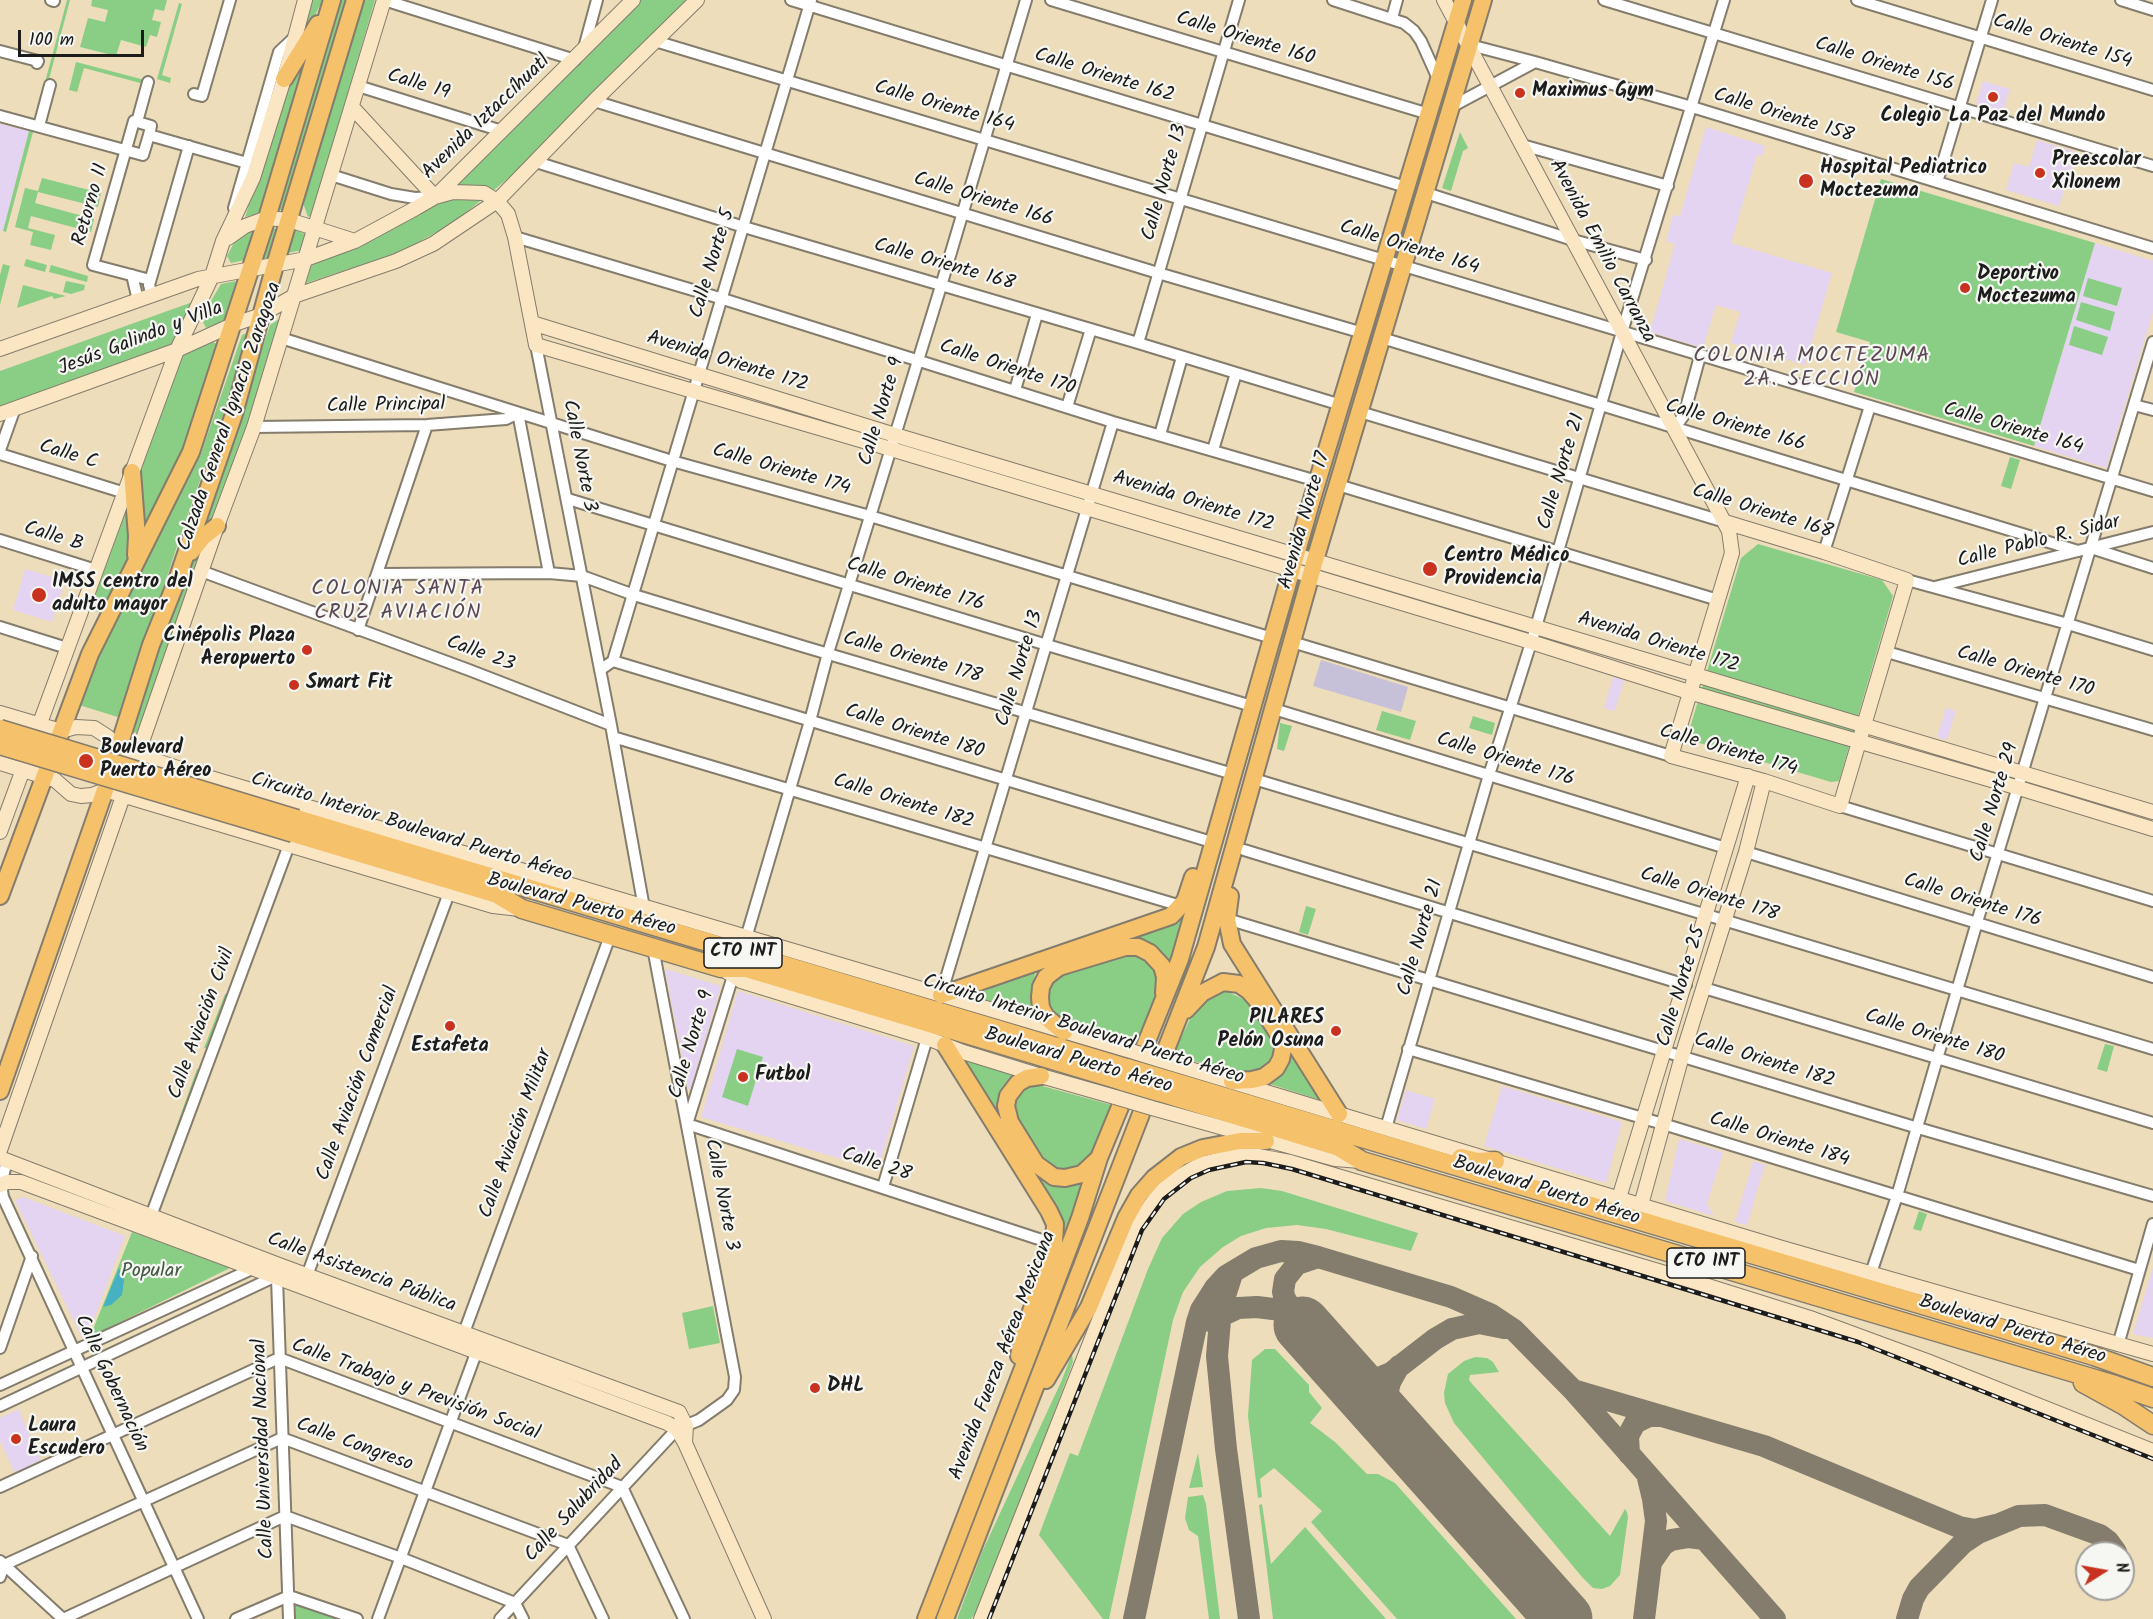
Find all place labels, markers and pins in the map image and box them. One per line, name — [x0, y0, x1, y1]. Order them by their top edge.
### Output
place label: Maximus Gym — [1532, 81, 1654, 105]
marker: Maximus Gym — [1513, 86, 1527, 100]
marker: Colegio La Paz del Mundo — [1986, 90, 2000, 104]
place label: Colegio La Paz del Mundo — [1881, 106, 2105, 130]
place label: Preescolar Xilonem — [2052, 150, 2141, 197]
place label: Hospital Pediatrico Moctezuma — [1820, 158, 1987, 205]
marker: Preescolar Xilonem — [2033, 166, 2047, 180]
marker: Hospital Pediatrico Moctezuma — [1797, 172, 1815, 190]
place label: Deportivo Moctezuma — [1977, 264, 2076, 311]
marker: Deportivo Moctezuma — [1958, 281, 1972, 295]
place label: Centro Médico Providencia — [1444, 546, 1569, 593]
marker: Centro Médico Providencia — [1421, 560, 1439, 578]
place label: IMSS centro del adulto mayor — [52, 572, 193, 619]
marker: IMSS centro del adulto mayor — [30, 586, 48, 604]
place label: Cinépolis Plaza Aeropuerto — [164, 626, 295, 673]
marker: Cinépolis Plaza Aeropuerto — [300, 643, 314, 657]
place label: Smart Fit — [306, 673, 393, 697]
marker: Smart Fit — [287, 678, 301, 692]
place label: Boulevard Puerto Aéreo — [100, 738, 211, 785]
marker: Boulevard Puerto Aéreo — [77, 752, 95, 770]
place label: PILARES Pelón Osuna — [1217, 1008, 1324, 1055]
marker: Estafeta — [443, 1019, 457, 1033]
marker: PILARES Pelón Osuna — [1329, 1024, 1343, 1038]
place label: Estafeta — [411, 1036, 489, 1060]
place label: Futbol — [755, 1065, 810, 1089]
marker: Futbol — [736, 1070, 750, 1084]
place label: DHL — [827, 1376, 864, 1400]
marker: DHL — [808, 1381, 822, 1395]
place label: Laura Escudero — [28, 1416, 105, 1463]
marker: Laura Escudero — [9, 1432, 23, 1446]

